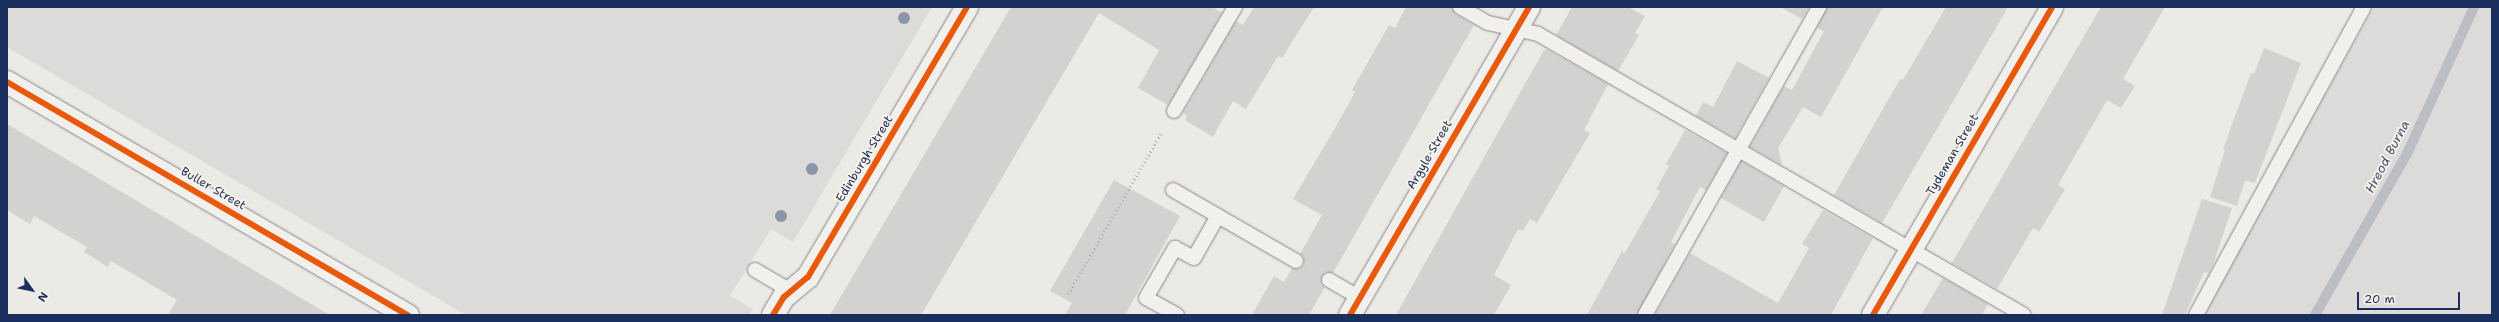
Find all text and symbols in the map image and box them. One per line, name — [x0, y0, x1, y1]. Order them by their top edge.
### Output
street label: Tydeman Street — [1924, 112, 1982, 198]
street label: Edinburgh Street — [833, 113, 897, 205]
street label: Argyle Street — [1404, 118, 1456, 192]
water label: Hreod Burna — [2362, 118, 2414, 196]
street label: Buller Street — [178, 165, 248, 213]
north arrow — [12, 270, 52, 310]
scale bar — [2359, 284, 2462, 310]
text: N — [34, 289, 51, 305]
text: 20 m — [2364, 291, 2395, 307]

